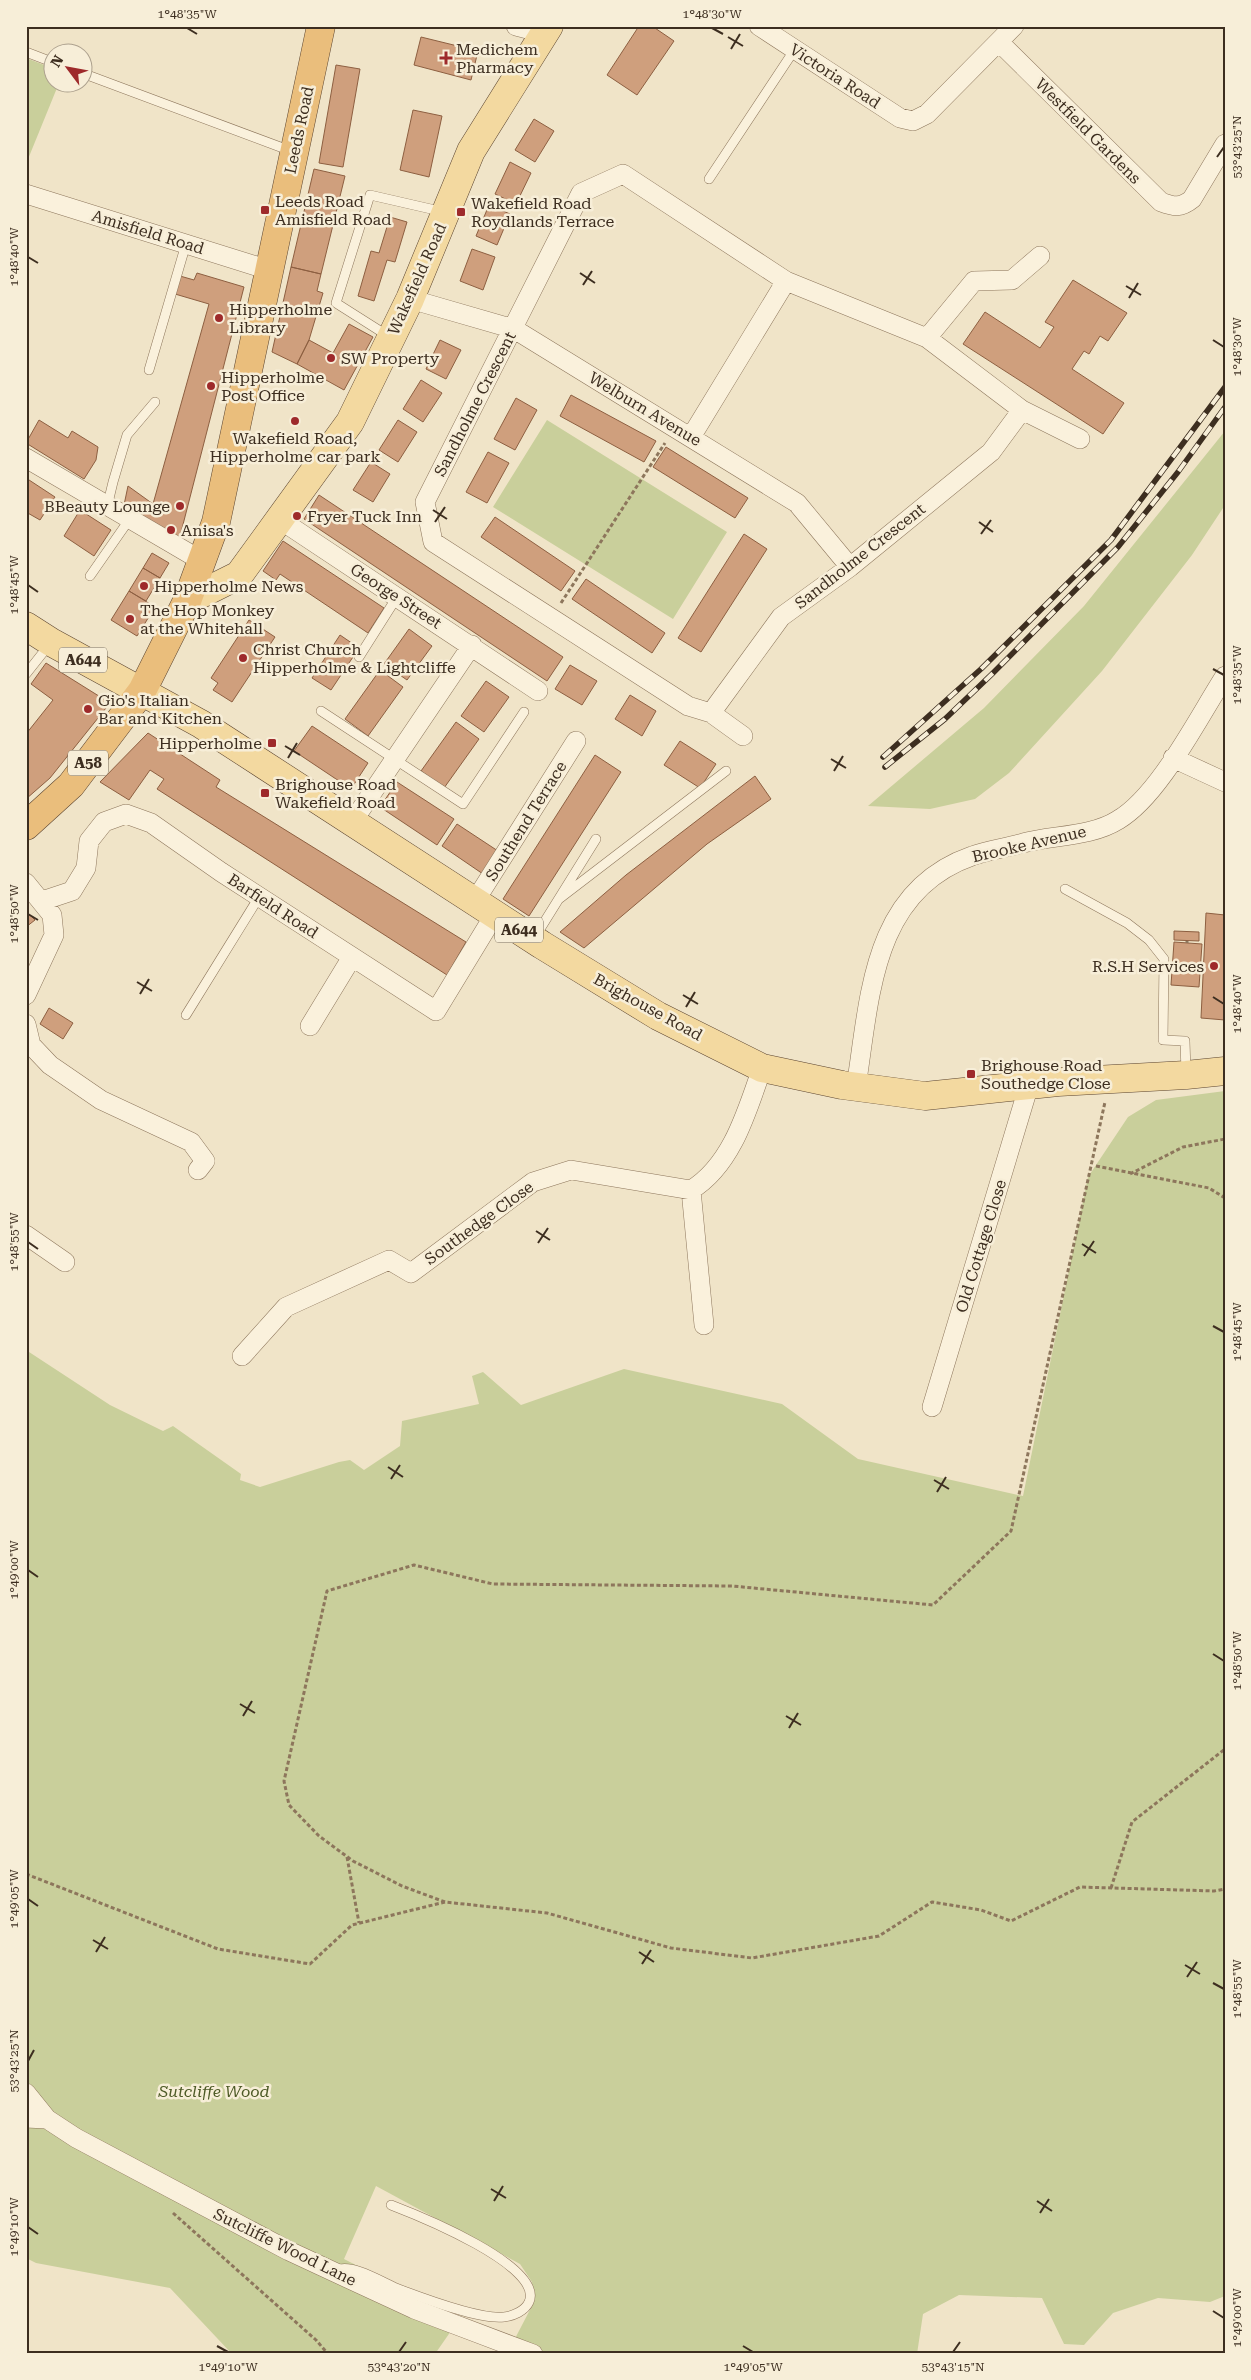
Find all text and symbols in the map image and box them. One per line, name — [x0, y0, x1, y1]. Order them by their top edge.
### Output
text: 1°48'35"W — [157, 7, 217, 21]
text: 1°48'30"W — [682, 7, 742, 21]
place label: Medichem Pharmacy — [456, 40, 538, 77]
street label: Victoria Road — [786, 40, 884, 112]
north arrow — [42, 42, 92, 92]
text: N — [47, 52, 67, 70]
marker: Medichem Pharmacy — [440, 52, 452, 64]
street label: Westfield Gardens — [1031, 74, 1145, 188]
street label: Leeds Road — [280, 85, 318, 175]
text: 53°43'25"N — [1230, 115, 1244, 179]
place label: Leeds Road Amisfield Road — [275, 192, 391, 229]
place label: Wakefield Road Roydlands Terrace — [471, 194, 615, 231]
marker: Leeds Road Amisfield Road — [259, 204, 271, 216]
street label: Amisfield Road — [90, 206, 206, 258]
marker: Wakefield Road Roydlands Terrace — [455, 206, 467, 218]
street label: Wakefield Road — [384, 220, 450, 338]
text: 1°48'40"W — [7, 227, 21, 287]
place label: Hipperholme Library — [229, 300, 332, 337]
marker: Hipperholme Library — [213, 312, 225, 324]
text: 1°48'30"W — [1230, 317, 1244, 377]
street label: Sandholme Crescent — [430, 328, 520, 480]
place label: SW Property — [341, 349, 440, 368]
marker: SW Property — [325, 352, 337, 364]
place label: Hipperholme Post Office — [221, 368, 324, 405]
street label: Welburn Avenue — [585, 368, 705, 450]
marker: Hipperholme Post Office — [205, 380, 217, 392]
marker: Wakefield Road, Hipperholme car park — [289, 415, 301, 427]
place label: Wakefield Road, Hipperholme car park — [209, 429, 381, 466]
place label: BBeauty Lounge — [44, 497, 170, 516]
street label: Sandholme Crescent — [791, 499, 929, 613]
marker: BBeauty Lounge — [174, 500, 186, 512]
place label: Fryer Tuck Inn — [307, 507, 422, 526]
marker: Fryer Tuck Inn — [291, 510, 303, 522]
place label: Anisa's — [181, 521, 234, 540]
marker: Anisa's — [165, 524, 177, 536]
text: 1°48'45"W — [7, 555, 21, 615]
street label: George Street — [347, 559, 445, 633]
place label: Hipperholme News — [154, 577, 304, 596]
marker: Hipperholme News — [138, 580, 150, 592]
place label: The Hop Monkey at the Whitehall — [140, 601, 275, 638]
marker: The Hop Monkey at the Whitehall — [124, 613, 136, 625]
place label: Christ Church Hipperholme & Lightcliffe — [253, 640, 456, 677]
text: 1°48'35"W — [1230, 645, 1244, 705]
road number: A644 — [59, 648, 107, 672]
marker: Christ Church Hipperholme & Lightcliffe — [237, 652, 249, 664]
place label: Gio's Italian Bar and Kitchen — [98, 691, 222, 728]
marker: Gio's Italian Bar and Kitchen — [82, 703, 94, 715]
place label: Hipperholme — [159, 734, 262, 753]
marker: Hipperholme — [266, 737, 278, 749]
road number: A58 — [68, 750, 108, 776]
street label: Southend Terrace — [482, 758, 571, 884]
place label: Brighouse Road Wakefield Road — [275, 775, 396, 812]
marker: Brighouse Road Wakefield Road — [259, 787, 271, 799]
street label: Brooke Avenue — [970, 822, 1088, 866]
street label: Barfield Road — [224, 870, 322, 942]
text: 1°48'50"W — [7, 884, 21, 944]
road number: A644 — [495, 918, 543, 942]
place label: R.S.H Services — [1092, 957, 1204, 976]
marker: R.S.H Services — [1208, 960, 1220, 972]
street label: Brighouse Road — [590, 969, 706, 1045]
text: 1°48'40"W — [1230, 974, 1244, 1034]
place label: Brighouse Road Southedge Close — [981, 1056, 1111, 1093]
marker: Brighouse Road Southedge Close — [965, 1068, 977, 1080]
street label: Southedge Close — [421, 1177, 537, 1269]
street label: Old Cottage Close — [952, 1177, 1010, 1315]
text: 1°48'55"W — [7, 1212, 21, 1272]
text: 1°48'45"W — [1230, 1302, 1244, 1362]
text: 1°49'00"W — [7, 1540, 21, 1600]
text: 1°48'50"W — [1230, 1631, 1244, 1691]
text: 1°49'05"W — [7, 1869, 21, 1929]
text: 1°48'55"W — [1230, 1959, 1244, 2019]
text: 53°43'25"N — [7, 2029, 21, 2093]
park label: Sutcliffe Wood — [157, 2082, 270, 2101]
text: 1°49'10"W — [7, 2197, 21, 2257]
street label: Sutcliffe Wood Lane — [210, 2204, 360, 2290]
text: 1°49'00"W — [1230, 2288, 1244, 2348]
text: 1°49'10"W — [198, 2360, 258, 2374]
text: 53°43'20"N — [367, 2360, 431, 2374]
text: 1°49'05"W — [723, 2360, 783, 2374]
text: 53°43'15"N — [921, 2360, 985, 2374]

